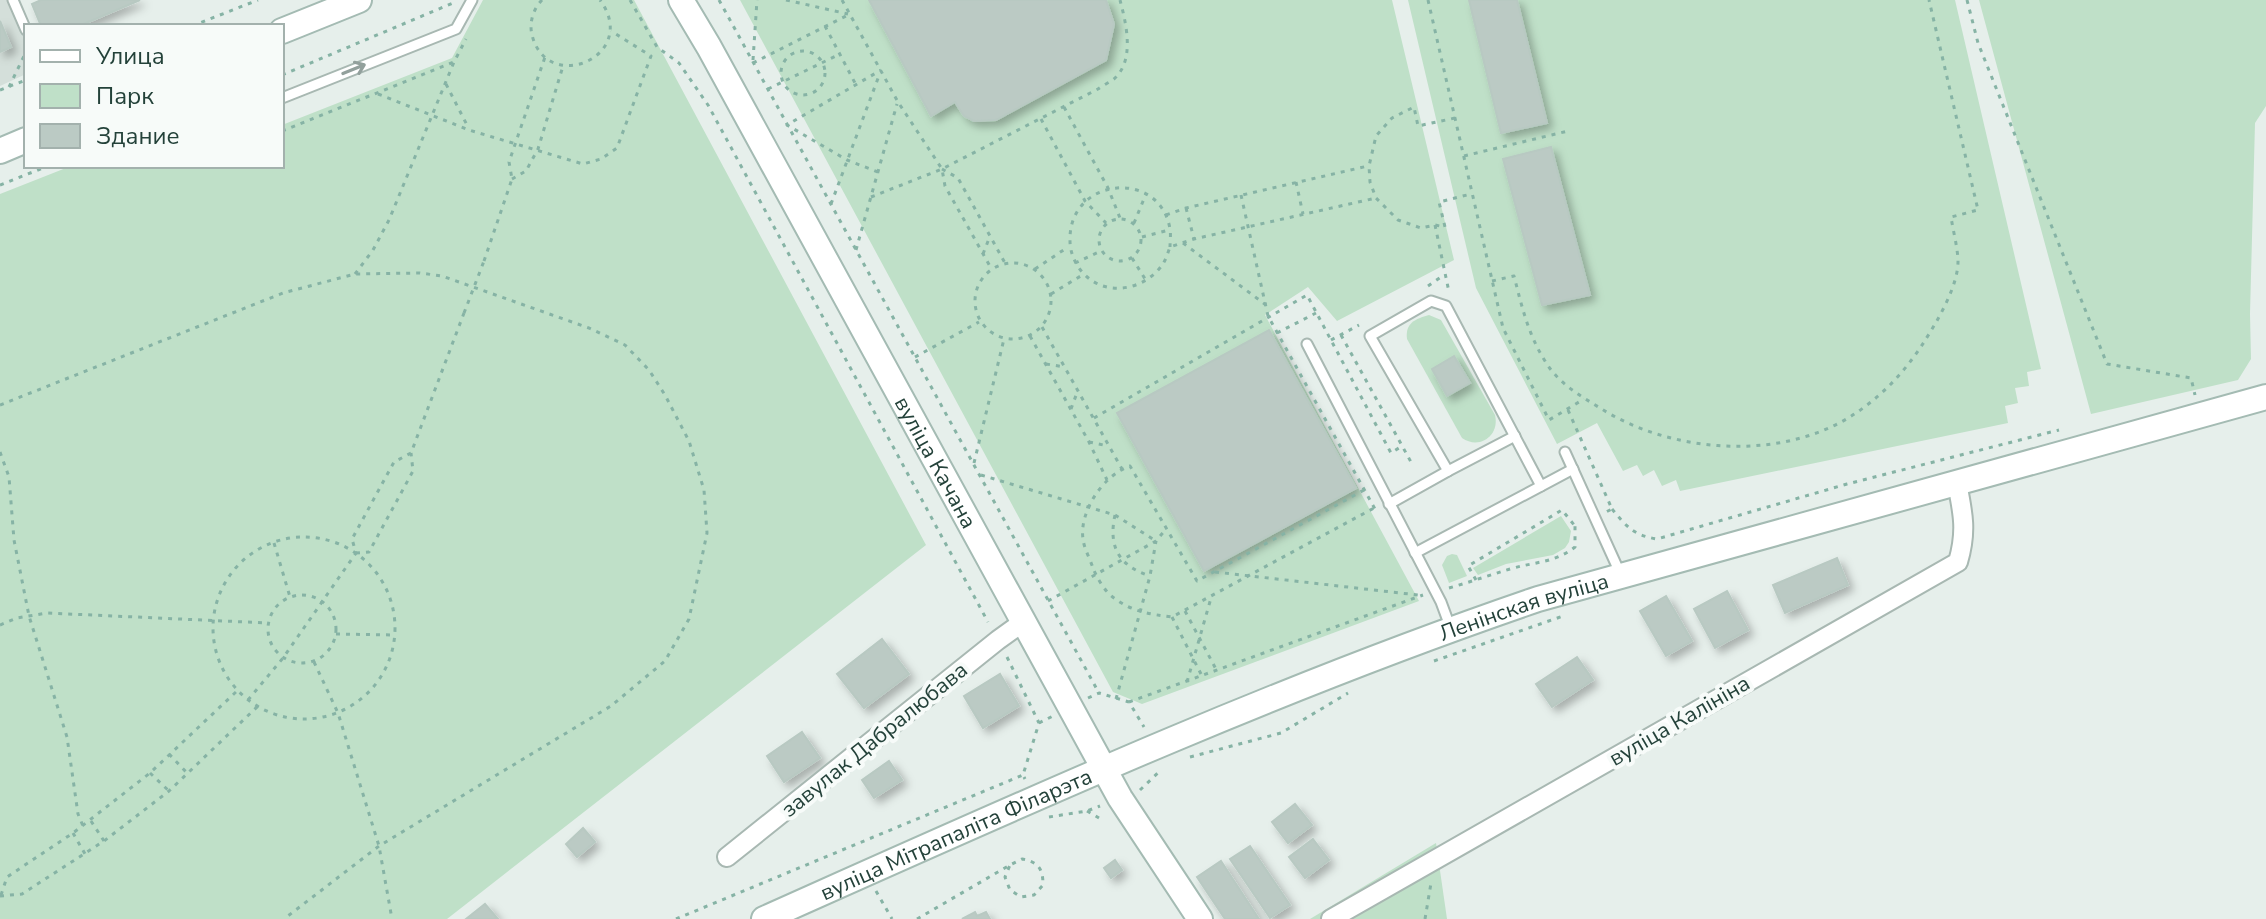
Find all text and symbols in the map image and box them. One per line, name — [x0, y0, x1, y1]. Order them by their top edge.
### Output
legend — [24, 24, 284, 168]
text: Улица — [95, 40, 165, 72]
one-way arrow — [342, 61, 366, 75]
text: Парк — [96, 80, 154, 112]
text: Здание — [96, 120, 180, 152]
street label: вуліца Качана — [887, 391, 984, 534]
street label: Ленінская вуліца — [1435, 566, 1612, 649]
street label: завулак Дабралюбава — [775, 655, 974, 824]
street label: вуліца Калініна — [1603, 668, 1756, 773]
street label: вуліца Мітрапаліта Філарэта — [816, 762, 1097, 908]

